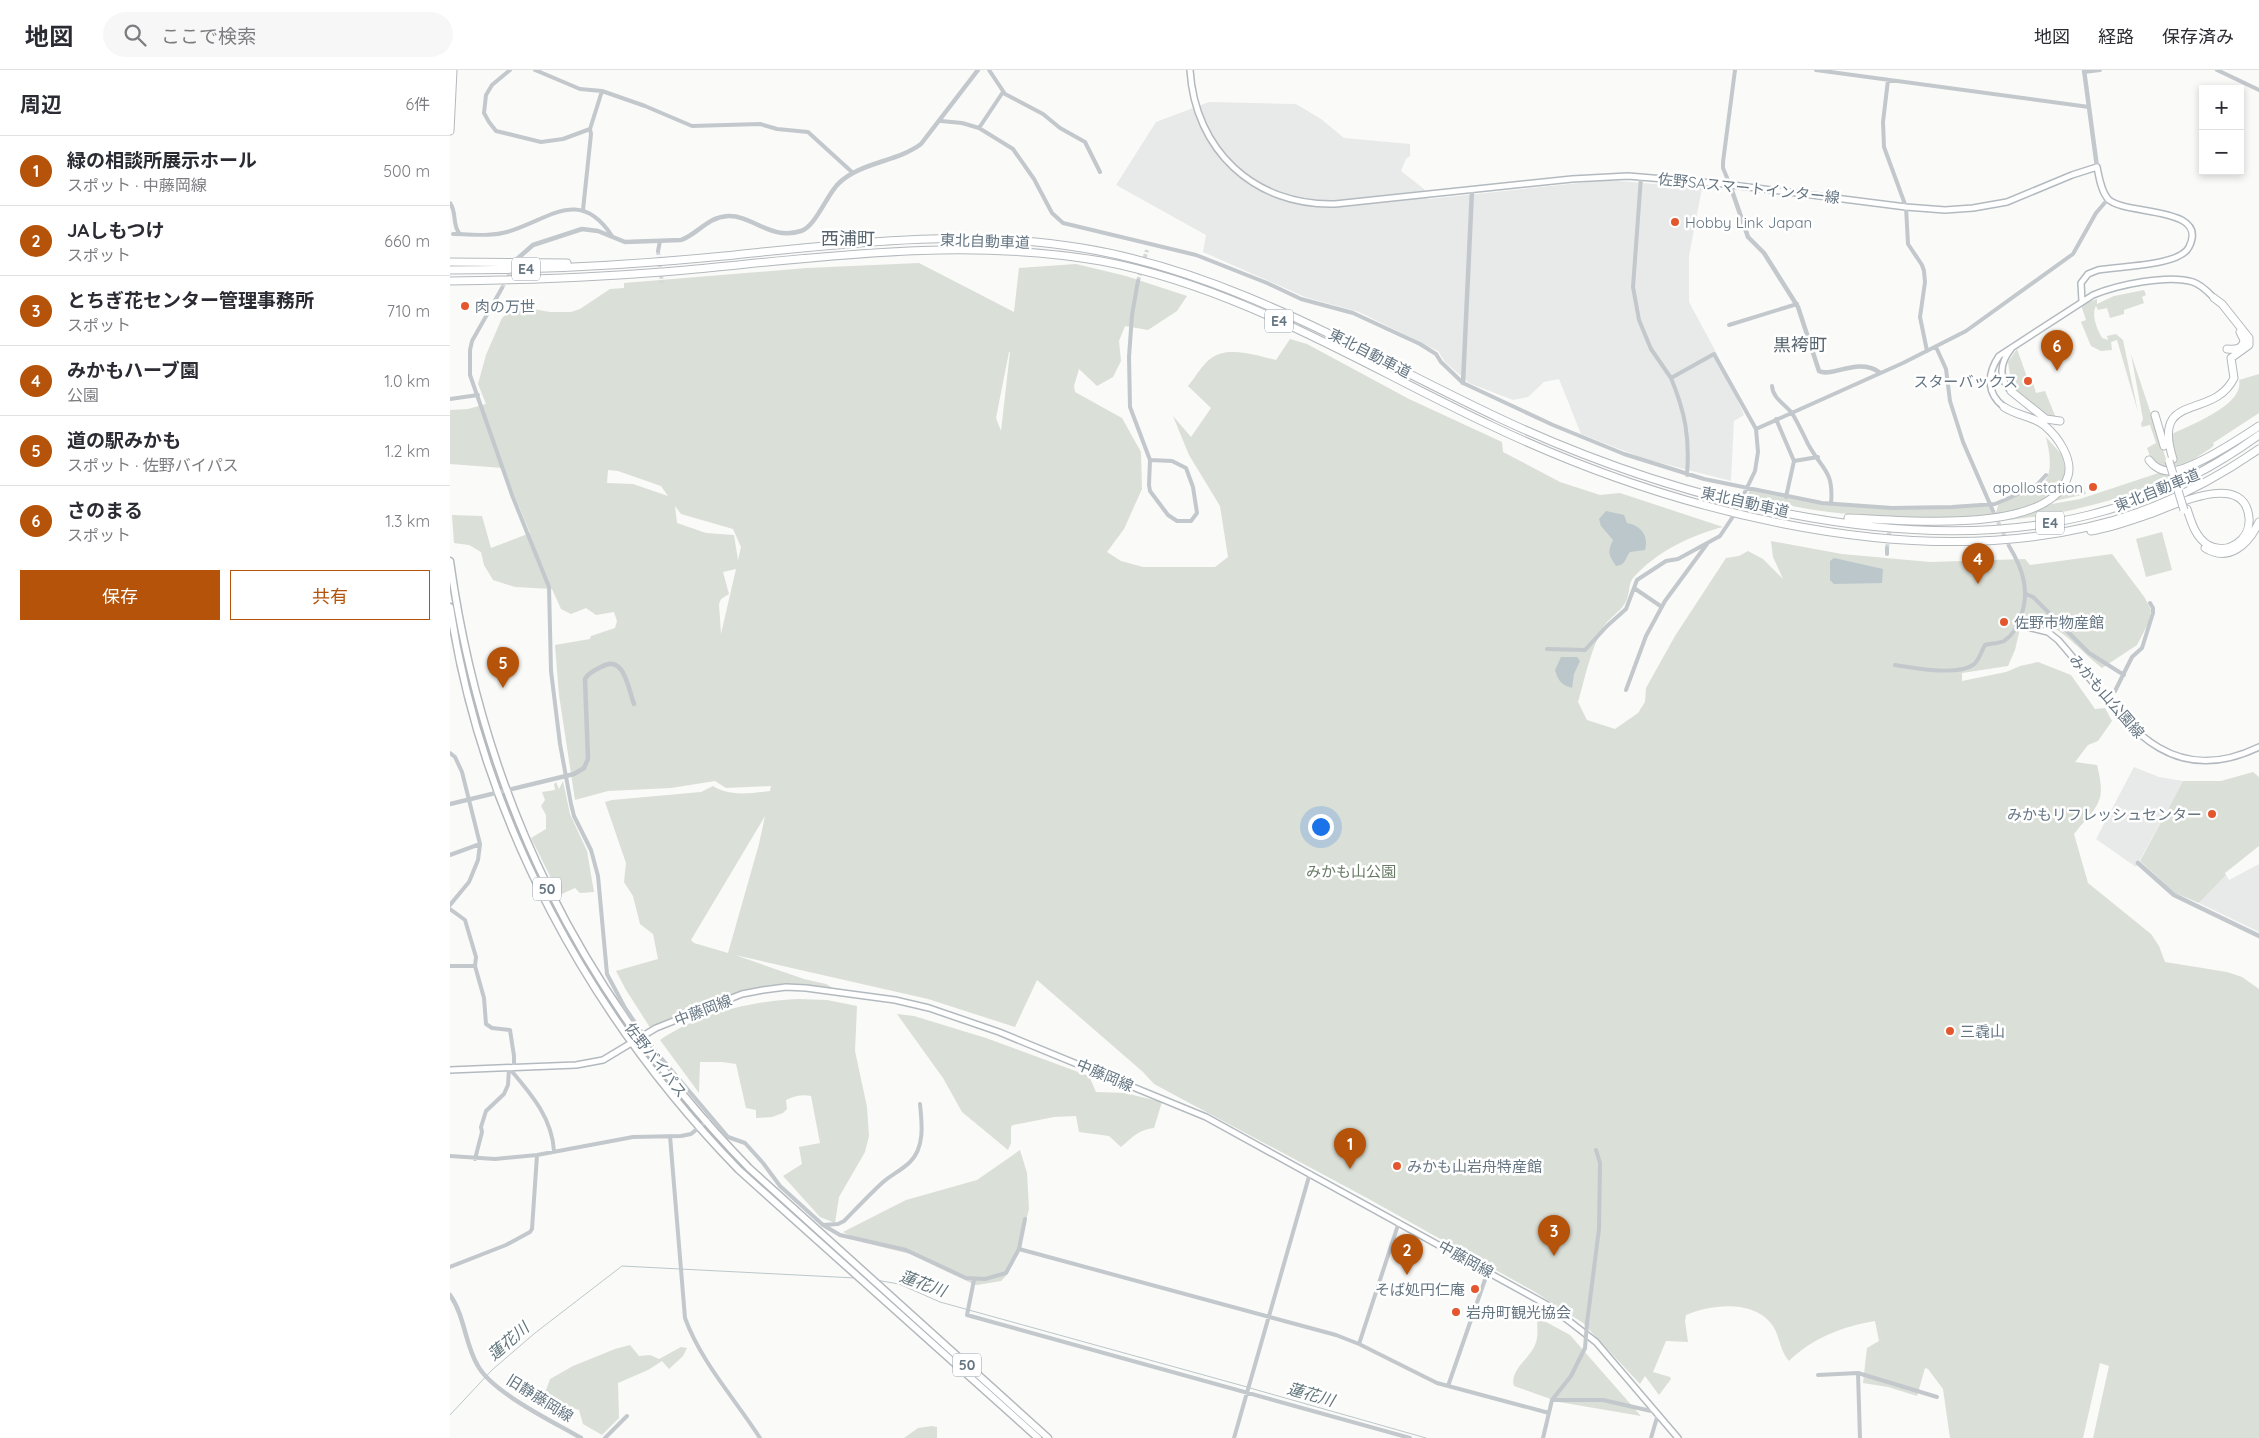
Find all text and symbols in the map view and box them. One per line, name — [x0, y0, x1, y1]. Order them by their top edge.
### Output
search box — [103, 12, 453, 57]
text: 地図 — [25, 21, 73, 51]
icon: search — [121, 21, 149, 49]
text: ここで検索 — [161, 24, 256, 48]
text: 地図 — [2034, 25, 2070, 48]
text: 経路 — [2098, 25, 2134, 48]
text: 保存済み — [2162, 25, 2234, 48]
map controls — [2199, 85, 2244, 175]
button: + — [2199, 85, 2244, 130]
text: 周辺 — [20, 91, 62, 117]
text: 6件 — [405, 94, 430, 114]
button: − — [2199, 130, 2244, 175]
text: 緑の相談所展示ホール — [67, 148, 257, 172]
text: 1 — [33, 161, 39, 181]
text: 500 m — [383, 161, 430, 181]
street label: 佐野SAスマートインター線 — [1657, 169, 1841, 207]
text: スポット · 中藤岡線 — [67, 175, 207, 195]
place label: Hobby Link Japan — [1685, 213, 1812, 232]
marker: Hobby Link Japan — [1669, 216, 1681, 228]
text: JAしもつけ — [67, 218, 165, 242]
district label: 西浦町 — [821, 227, 875, 250]
street label: 東北自動車道 — [940, 230, 1030, 252]
text: 2 — [31, 231, 41, 251]
text: 660 m — [384, 231, 430, 251]
text: スポット — [67, 245, 131, 265]
road number: E4 — [512, 258, 540, 280]
text: とちぎ花センター管理事務所 — [67, 288, 314, 312]
place label: 肉の万世 — [475, 297, 535, 316]
marker: 肉の万世 — [459, 300, 471, 312]
text: 3 — [32, 301, 40, 321]
text: 710 m — [387, 301, 430, 321]
road number: E4 — [1265, 310, 1293, 332]
text: スポット — [67, 315, 131, 335]
street label: 東北自動車道 — [1326, 324, 1414, 382]
pin: 6 — [2041, 330, 2073, 371]
district label: 黒袴町 — [1773, 333, 1827, 356]
text: みかもハーブ園 — [67, 358, 199, 382]
text: 4 — [31, 371, 41, 391]
text: 1.0 km — [384, 371, 430, 391]
place label: スターバックス — [1914, 372, 2018, 391]
marker: スターバックス — [2022, 375, 2034, 387]
text: 公園 — [67, 385, 99, 405]
text: 道の駅みかも — [67, 428, 181, 452]
text: 5 — [31, 441, 41, 461]
text: 1.2 km — [385, 441, 430, 461]
text: スポット · 佐野バイパス — [67, 455, 239, 475]
street label: 東北自動車道 — [2112, 464, 2202, 516]
place label: apollostation — [1993, 478, 2083, 497]
marker: apollostation — [2087, 481, 2099, 493]
street label: 東北自動車道 — [1699, 483, 1791, 521]
text: さのまる — [67, 498, 143, 522]
text: 6 — [32, 511, 40, 531]
text: 1.3 km — [385, 511, 430, 531]
road number: E4 — [2036, 512, 2064, 534]
text: スポット — [67, 525, 131, 545]
pin: 4 — [1962, 543, 1994, 584]
button: 保存 — [20, 570, 220, 620]
button: 共有 — [230, 570, 430, 620]
place label: 佐野市物産館 — [2014, 613, 2104, 632]
marker: 佐野市物産館 — [1998, 616, 2010, 628]
pin: 5 — [487, 647, 519, 688]
street label: みかも山公園線 — [2065, 650, 2149, 742]
place label: みかもリフレッシュセンター — [2007, 805, 2202, 824]
marker: みかもリフレッシュセンター — [2206, 808, 2218, 820]
your location — [1308, 814, 1334, 840]
park label: みかも山公園 — [1306, 862, 1396, 881]
road number: 50 — [533, 878, 561, 901]
street label: 中藤岡線 — [672, 990, 734, 1030]
street label: 佐野バイパス — [621, 1019, 691, 1101]
place label: 三毳山 — [1960, 1022, 2005, 1041]
marker: 三毳山 — [1944, 1025, 1956, 1037]
street label: 中藤岡線 — [1074, 1055, 1136, 1095]
pin: 1 — [1334, 1128, 1366, 1169]
place label: みかも山岩舟特産館 — [1407, 1157, 1542, 1176]
marker: みかも山岩舟特産館 — [1391, 1160, 1403, 1172]
pin: 3 — [1538, 1215, 1570, 1256]
pin: 2 — [1391, 1234, 1423, 1275]
street label: 中藤岡線 — [1435, 1236, 1497, 1282]
water label: 蓮花川 — [897, 1265, 951, 1301]
place label: そば処円仁庵 — [1375, 1280, 1465, 1299]
marker: そば処円仁庵 — [1469, 1283, 1481, 1295]
place label: 岩舟町観光協会 — [1466, 1303, 1571, 1322]
marker: 岩舟町観光協会 — [1450, 1306, 1462, 1318]
water label: 蓮花川 — [483, 1316, 534, 1364]
road number: 50 — [953, 1354, 981, 1376]
street label: 旧静藤岡線 — [503, 1370, 577, 1426]
water label: 蓮花川 — [1285, 1378, 1339, 1411]

